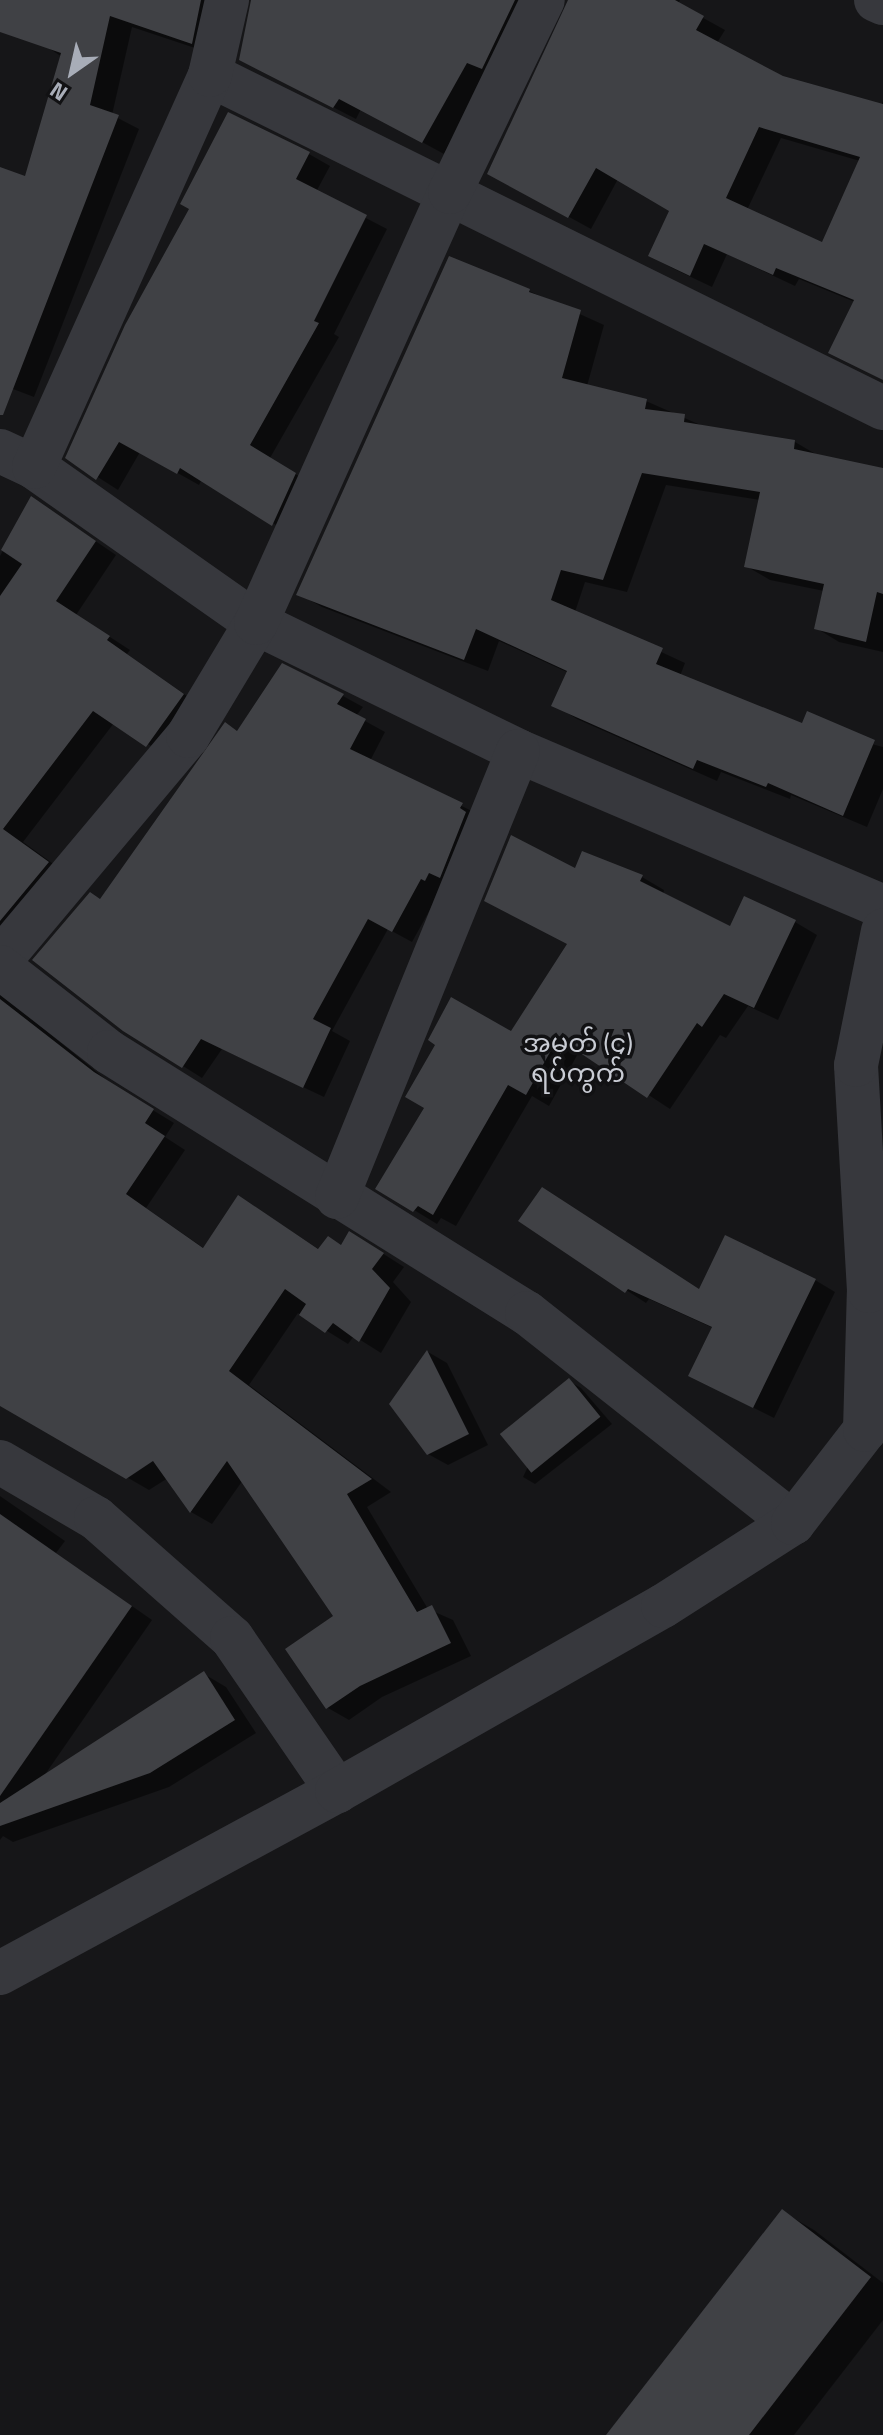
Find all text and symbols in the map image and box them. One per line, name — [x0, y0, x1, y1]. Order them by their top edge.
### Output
north arrow — [32, 32, 112, 112]
text: N — [43, 74, 74, 110]
district label: အမှတ် (၄) ရပ်ကွက် — [523, 1027, 633, 1088]

